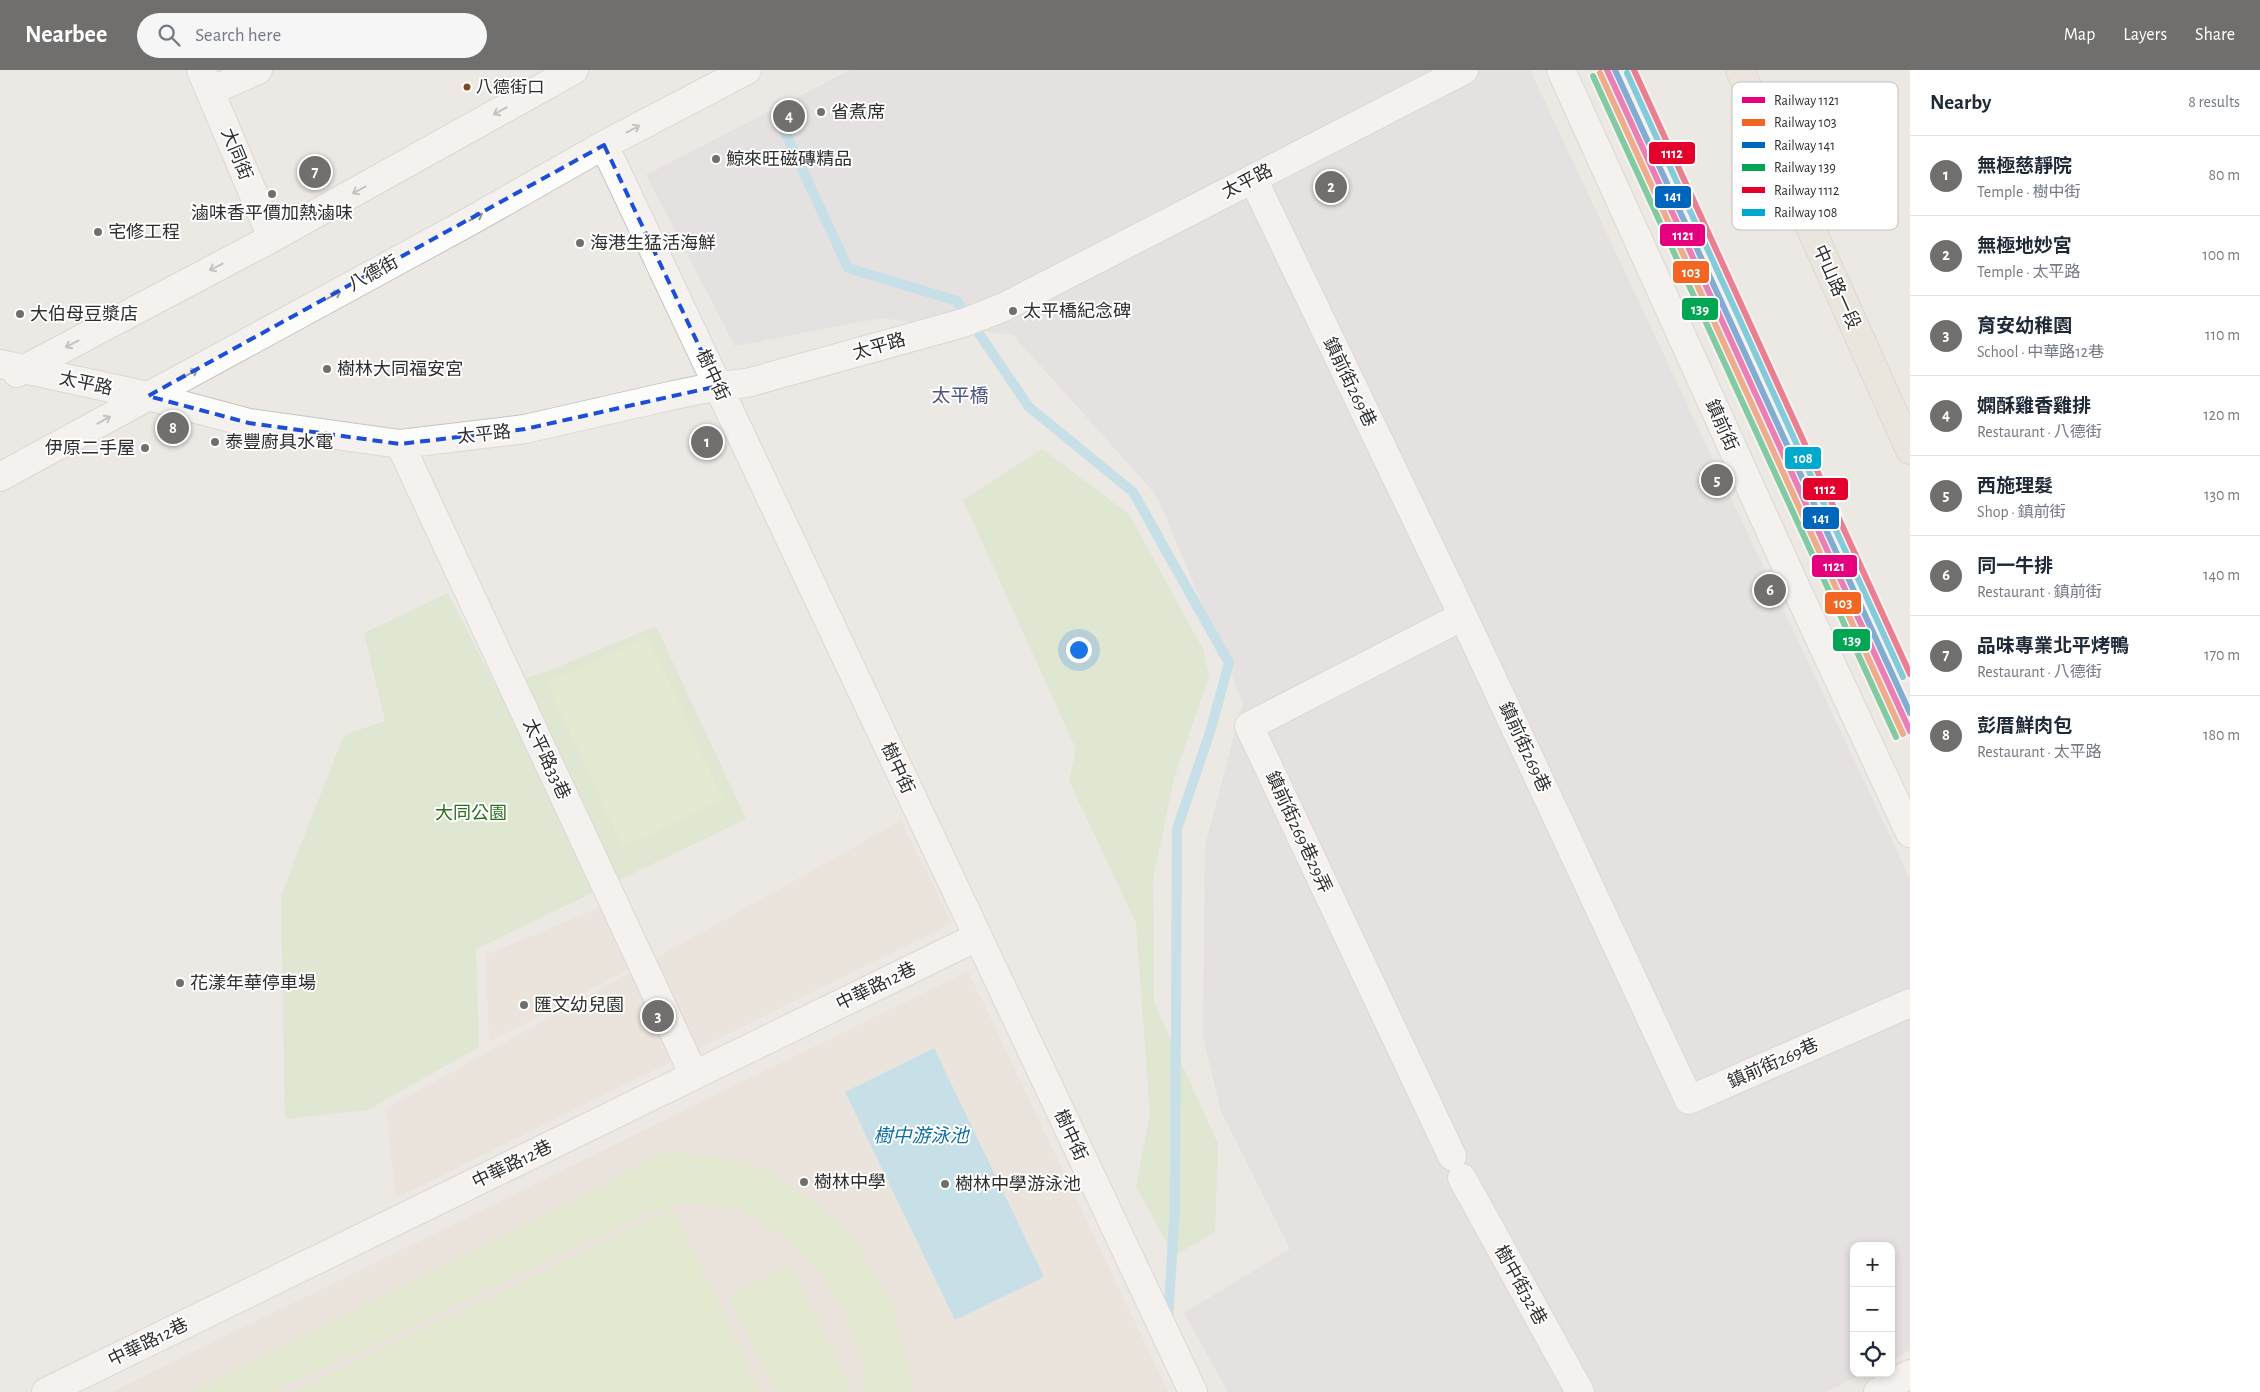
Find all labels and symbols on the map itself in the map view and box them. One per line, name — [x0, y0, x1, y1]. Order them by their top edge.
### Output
place label: 八德街口 — [476, 78, 544, 96]
marker: 八德街口 — [462, 82, 472, 92]
legend — [1732, 82, 1898, 230]
text: Railway 1121 — [1774, 94, 1839, 108]
pin: 4 — [773, 97, 805, 135]
place label: 省煮席 — [831, 102, 885, 122]
one-way arrow — [494, 106, 508, 116]
marker: 省煮席 — [815, 106, 827, 118]
text: Railway 103 — [1774, 116, 1837, 130]
one-way arrow — [626, 124, 641, 134]
street label: 大同街 — [218, 125, 256, 183]
text: Railway 141 — [1774, 139, 1835, 153]
line badge: 1112 — [1648, 141, 1696, 165]
text: 1112 — [1661, 147, 1683, 161]
place label: 鯨來旺磁磚精品 — [726, 149, 852, 169]
pin: 7 — [299, 153, 331, 191]
marker: 鯨來旺磁磚精品 — [710, 153, 722, 165]
street label: 太平路 — [1218, 160, 1276, 202]
text: Railway 139 — [1774, 161, 1836, 175]
pin: 2 — [1315, 168, 1347, 206]
text: Railway 1112 — [1774, 184, 1839, 198]
one-way arrow — [351, 185, 366, 195]
line badge: 141 — [1654, 185, 1692, 209]
marker: 滷味香平價加熱滷味 — [266, 188, 278, 200]
text: 141 — [1664, 190, 1682, 204]
place label: 滷味香平價加熱滷味 — [191, 203, 353, 223]
text: Railway 108 — [1774, 206, 1837, 220]
one-way arrow — [469, 212, 484, 222]
place label: 宅修工程 — [108, 222, 180, 242]
line badge: 1121 — [1659, 223, 1706, 247]
marker: 宅修工程 — [92, 226, 104, 238]
text: 1121 — [1672, 229, 1694, 243]
place label: 海港生猛活海鮮 — [590, 233, 716, 253]
marker: 海港生猛活海鮮 — [574, 237, 586, 249]
street label: 中山路一段 — [1810, 242, 1864, 332]
street label: 八德街 — [345, 251, 401, 295]
line badge: 103 — [1672, 260, 1710, 284]
one-way arrow — [208, 262, 223, 272]
text: 103 — [1682, 266, 1700, 280]
one-way arrow — [326, 290, 341, 300]
line badge: 139 — [1681, 297, 1719, 321]
place label: 太平橋紀念碑 — [1023, 301, 1131, 321]
text: 139 — [1691, 303, 1709, 317]
place label: 大伯母豆漿店 — [30, 304, 138, 324]
marker: 太平橋紀念碑 — [1007, 305, 1019, 317]
marker: 大伯母豆漿店 — [14, 308, 26, 320]
street label: 太平路 — [850, 329, 908, 363]
street label: 鎮前街269巷 — [1320, 334, 1380, 430]
one-way arrow — [65, 339, 80, 349]
street label: 樹中街 — [693, 346, 733, 404]
place label: 樹林大同福安宮 — [337, 359, 463, 379]
marker: 樹林大同福安宮 — [321, 363, 333, 375]
one-way arrow — [183, 367, 198, 377]
street label: 太平路 — [58, 368, 114, 398]
district label: 太平橋 — [931, 386, 989, 406]
street label: 鎮前街 — [1702, 396, 1742, 454]
pin: 8 — [157, 409, 189, 447]
one-way arrow — [96, 415, 111, 424]
street label: 太平路 — [456, 421, 512, 447]
pin: 1 — [691, 423, 723, 461]
place label: 泰豐廚具水電 — [225, 432, 333, 452]
marker: 泰豐廚具水電 — [209, 436, 221, 448]
place label: 伊原二手屋 — [45, 438, 135, 458]
marker: 伊原二手屋 — [139, 442, 151, 454]
line badge: 108 — [1784, 446, 1822, 470]
text: 108 — [1793, 452, 1813, 466]
pin: 5 — [1701, 461, 1733, 499]
line badge: 1112 — [1802, 477, 1849, 501]
text: 1112 — [1814, 483, 1836, 497]
line badge: 141 — [1802, 506, 1840, 530]
text: 141 — [1812, 512, 1830, 526]
line badge: 1121 — [1811, 554, 1858, 578]
text: 1121 — [1823, 560, 1845, 574]
pin: 6 — [1754, 571, 1786, 609]
line badge: 103 — [1824, 591, 1862, 615]
text: 103 — [1834, 597, 1852, 611]
line badge: 139 — [1832, 628, 1871, 652]
text: 139 — [1843, 634, 1861, 648]
your location — [1066, 637, 1092, 663]
street label: 鎮前街269巷 — [1495, 699, 1555, 795]
street label: 太平路33巷 — [520, 715, 574, 803]
street label: 樹中街 — [878, 739, 918, 797]
street label: 鎮前街269巷29弄 — [1262, 768, 1336, 896]
park label: 大同公園 — [435, 803, 507, 823]
street label: 中華路12巷 — [833, 958, 919, 1014]
place label: 花漾年華停車場 — [190, 973, 316, 993]
marker: 花漾年華停車場 — [174, 977, 186, 989]
place label: 匯文幼兒園 — [534, 995, 624, 1015]
pin: 3 — [642, 997, 674, 1035]
marker: 匯文幼兒園 — [518, 999, 530, 1011]
street label: 鎮前街269巷 — [1725, 1034, 1821, 1092]
street label: 樹中街 — [1051, 1106, 1091, 1164]
water label: 樹中游泳池 — [873, 1126, 970, 1146]
street label: 中華路12巷 — [469, 1136, 555, 1192]
place label: 樹林中學 — [814, 1172, 886, 1192]
place label: 樹林中學游泳池 — [955, 1174, 1081, 1194]
marker: 樹林中學 — [798, 1176, 810, 1188]
marker: 樹林中學游泳池 — [939, 1178, 951, 1190]
street label: 樹中街32巷 — [1491, 1242, 1551, 1328]
street label: 中華路12巷 — [105, 1314, 191, 1370]

